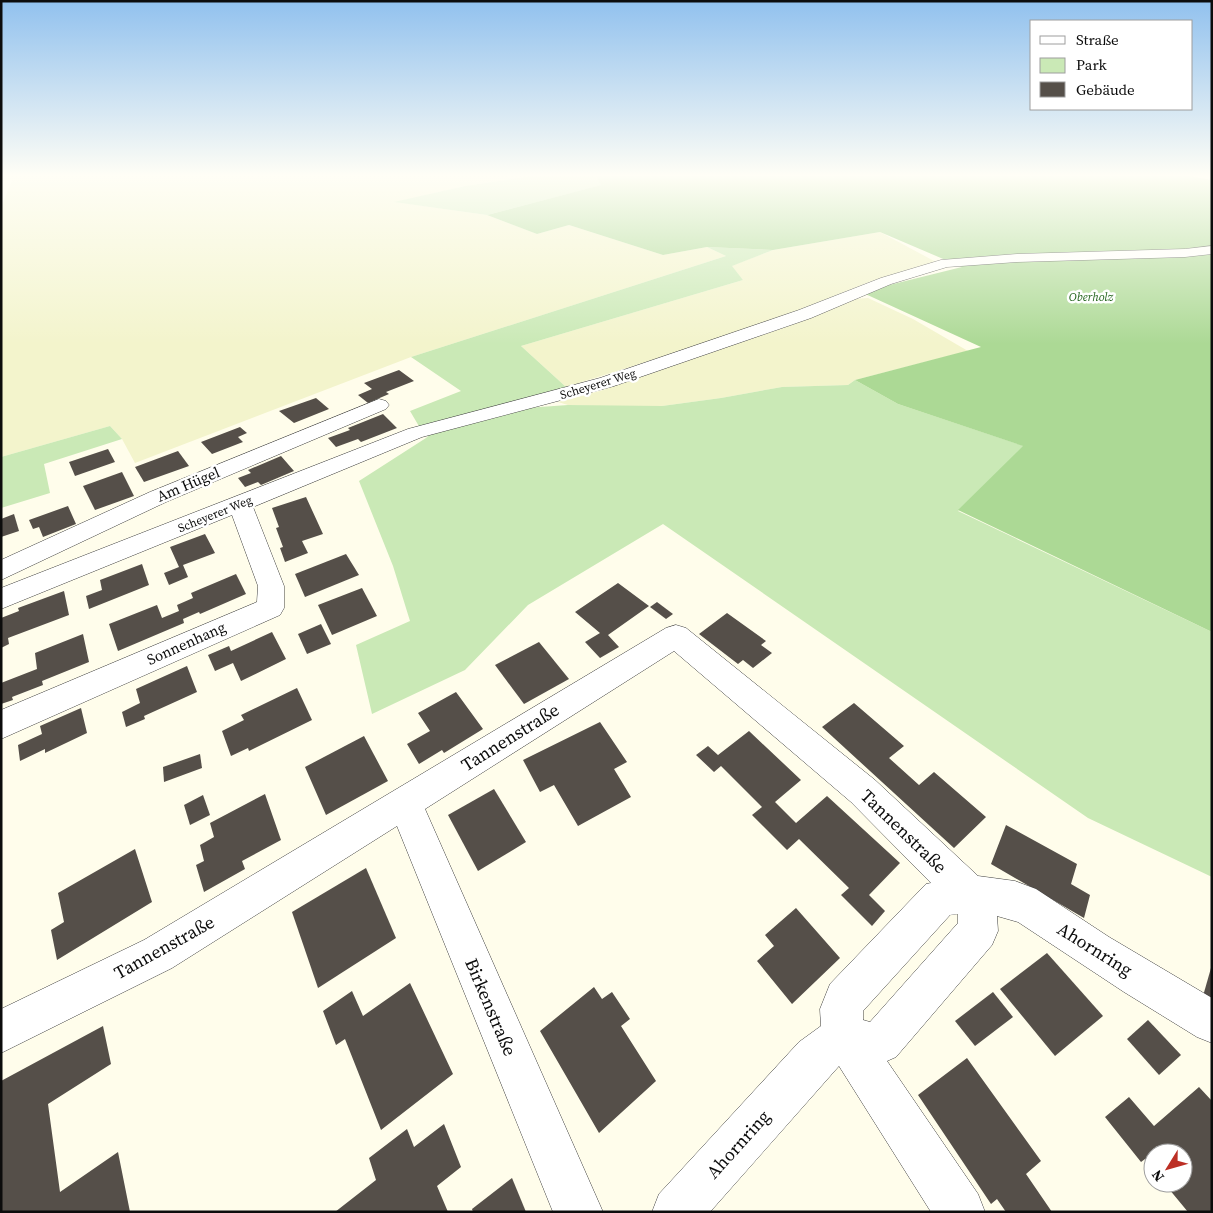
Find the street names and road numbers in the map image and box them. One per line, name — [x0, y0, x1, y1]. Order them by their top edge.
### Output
street label: Scheyerer Weg — [558, 365, 638, 403]
street label: Am Hügel — [153, 461, 223, 507]
street label: Scheyerer Weg — [176, 492, 254, 536]
street label: Sonnenhang — [143, 616, 229, 670]
street label: Tannenstraße — [456, 697, 564, 777]
street label: Tannenstraße — [855, 783, 953, 879]
street label: Tannenstraße — [109, 909, 219, 985]
street label: Ahornring — [1053, 916, 1137, 982]
street label: Birkenstraße — [459, 954, 523, 1060]
street label: Ahornring — [700, 1104, 776, 1184]

